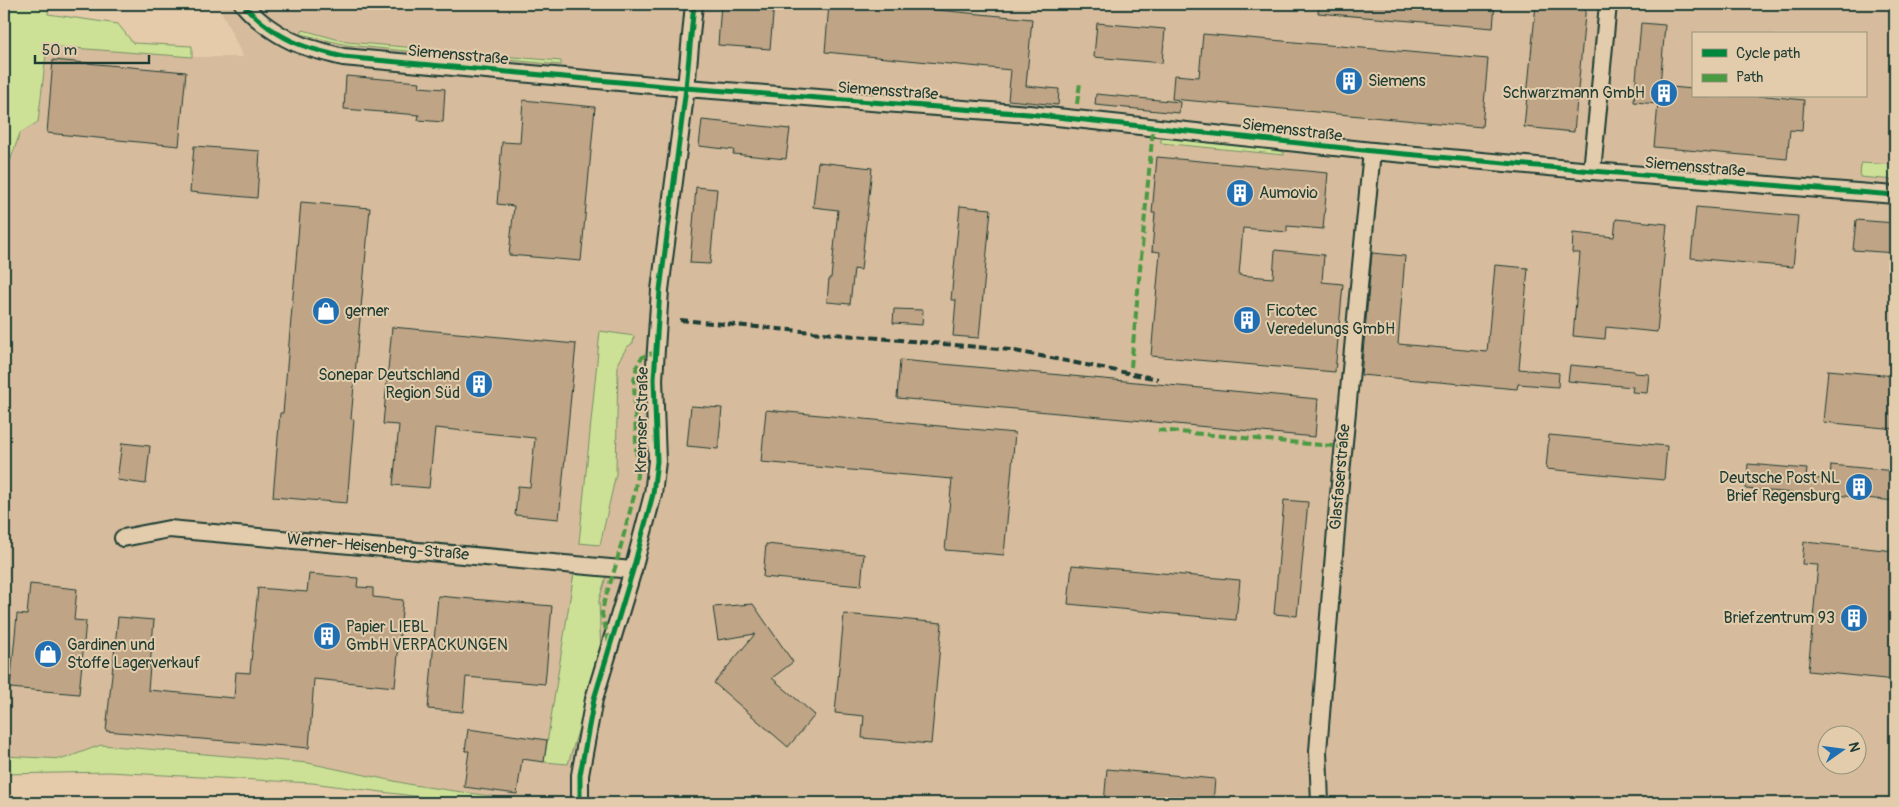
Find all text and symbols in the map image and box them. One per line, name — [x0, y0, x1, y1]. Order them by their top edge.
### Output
scale bar — [35, 32, 149, 64]
legend — [1692, 32, 1866, 98]
text: 50 m — [42, 41, 77, 60]
street label: Siemensstraße — [407, 41, 509, 69]
text: Cycle path — [1736, 44, 1800, 63]
building icon: Siemens — [1334, 66, 1364, 96]
text: Path — [1736, 68, 1763, 87]
place label: Siemens — [1368, 71, 1426, 91]
street label: Siemensstraße — [837, 78, 939, 105]
building icon: Schwarzmann GmbH — [1649, 78, 1679, 108]
place label: Schwarzmann GmbH — [1502, 83, 1645, 103]
street label: Siemensstraße — [1241, 114, 1343, 146]
street label: Siemensstraße — [1644, 153, 1746, 181]
building icon: Aumovio — [1225, 178, 1255, 208]
place label: Aumovio — [1259, 183, 1318, 203]
shop icon: gerner — [311, 296, 341, 326]
place label: gerner — [345, 301, 390, 321]
place label: Ficotec Veredelungs GmbH — [1266, 301, 1395, 339]
building icon: Ficotec Veredelungs GmbH — [1232, 305, 1262, 335]
place label: Sonepar Deutschland Region Süd — [318, 365, 460, 403]
street label: Kremser Straße — [631, 366, 653, 473]
building icon: Sonepar Deutschland Region Süd — [464, 369, 494, 399]
street label: Glasfaserstraße — [1325, 423, 1355, 531]
place label: Deutsche Post NL Brief Regensburg — [1719, 468, 1840, 506]
building icon: Deutsche Post NL Brief Regensburg — [1844, 472, 1874, 502]
street label: Werner-Heisenberg-Straße — [286, 529, 470, 565]
building icon: Briefzentrum 93 — [1839, 603, 1869, 633]
place label: Briefzentrum 93 — [1724, 608, 1835, 628]
place label: Papier LIEBL GmbH VERPACKUNGEN — [346, 617, 508, 655]
building icon: Papier LIEBL GmbH VERPACKUNGEN — [312, 621, 342, 651]
place label: Gardinen und Stoffe Lagerverkauf — [67, 635, 201, 673]
shop icon: Gardinen und Stoffe Lagerverkauf — [33, 639, 63, 669]
north arrow — [1816, 724, 1866, 774]
text: N — [1845, 740, 1864, 754]

